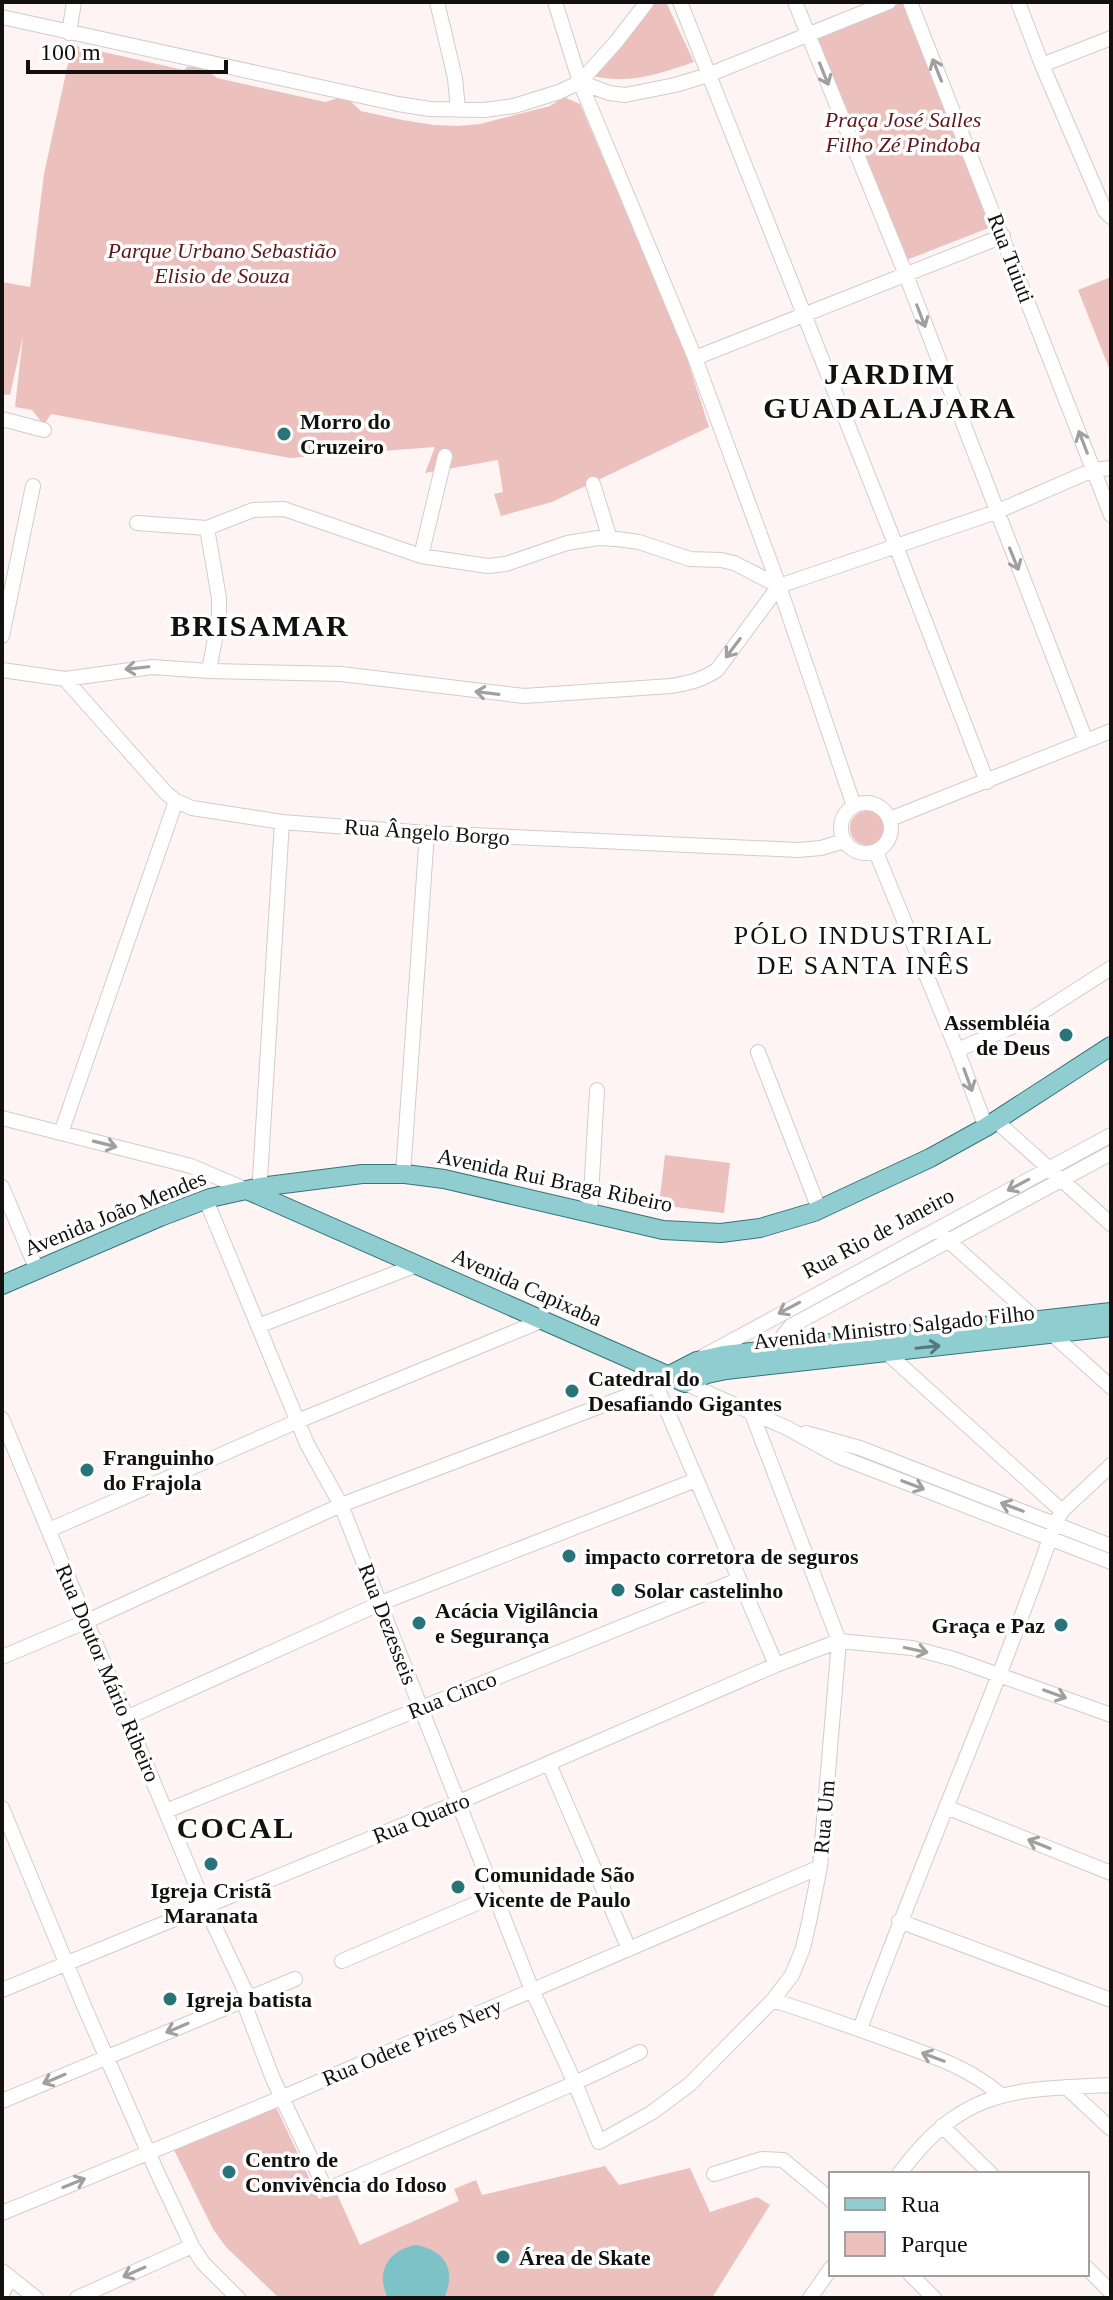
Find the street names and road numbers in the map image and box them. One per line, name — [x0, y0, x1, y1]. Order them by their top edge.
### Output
street label: Rua Tuiuti — [983, 210, 1039, 306]
street label: Rua Ângelo Borgo — [343, 814, 511, 850]
street label: Avenida Rui Braga Ribeiro — [435, 1143, 675, 1217]
street label: Avenida João Mendes — [20, 1165, 210, 1261]
street label: Rua Rio de Janeiro — [798, 1183, 958, 1283]
street label: Avenida Capixaba — [448, 1243, 606, 1331]
street label: Avenida Ministro Salgado Filho — [752, 1300, 1036, 1354]
street label: Rua Doutor Mário Ribeiro — [51, 1560, 165, 1786]
street label: Rua Dezesseis — [353, 1560, 423, 1688]
street label: Rua Cinco — [404, 1666, 500, 1724]
street label: Rua Um — [808, 1779, 840, 1855]
street label: Rua Quatro — [369, 1787, 473, 1849]
street label: Rua Odete Pires Nery — [319, 1993, 505, 2091]

